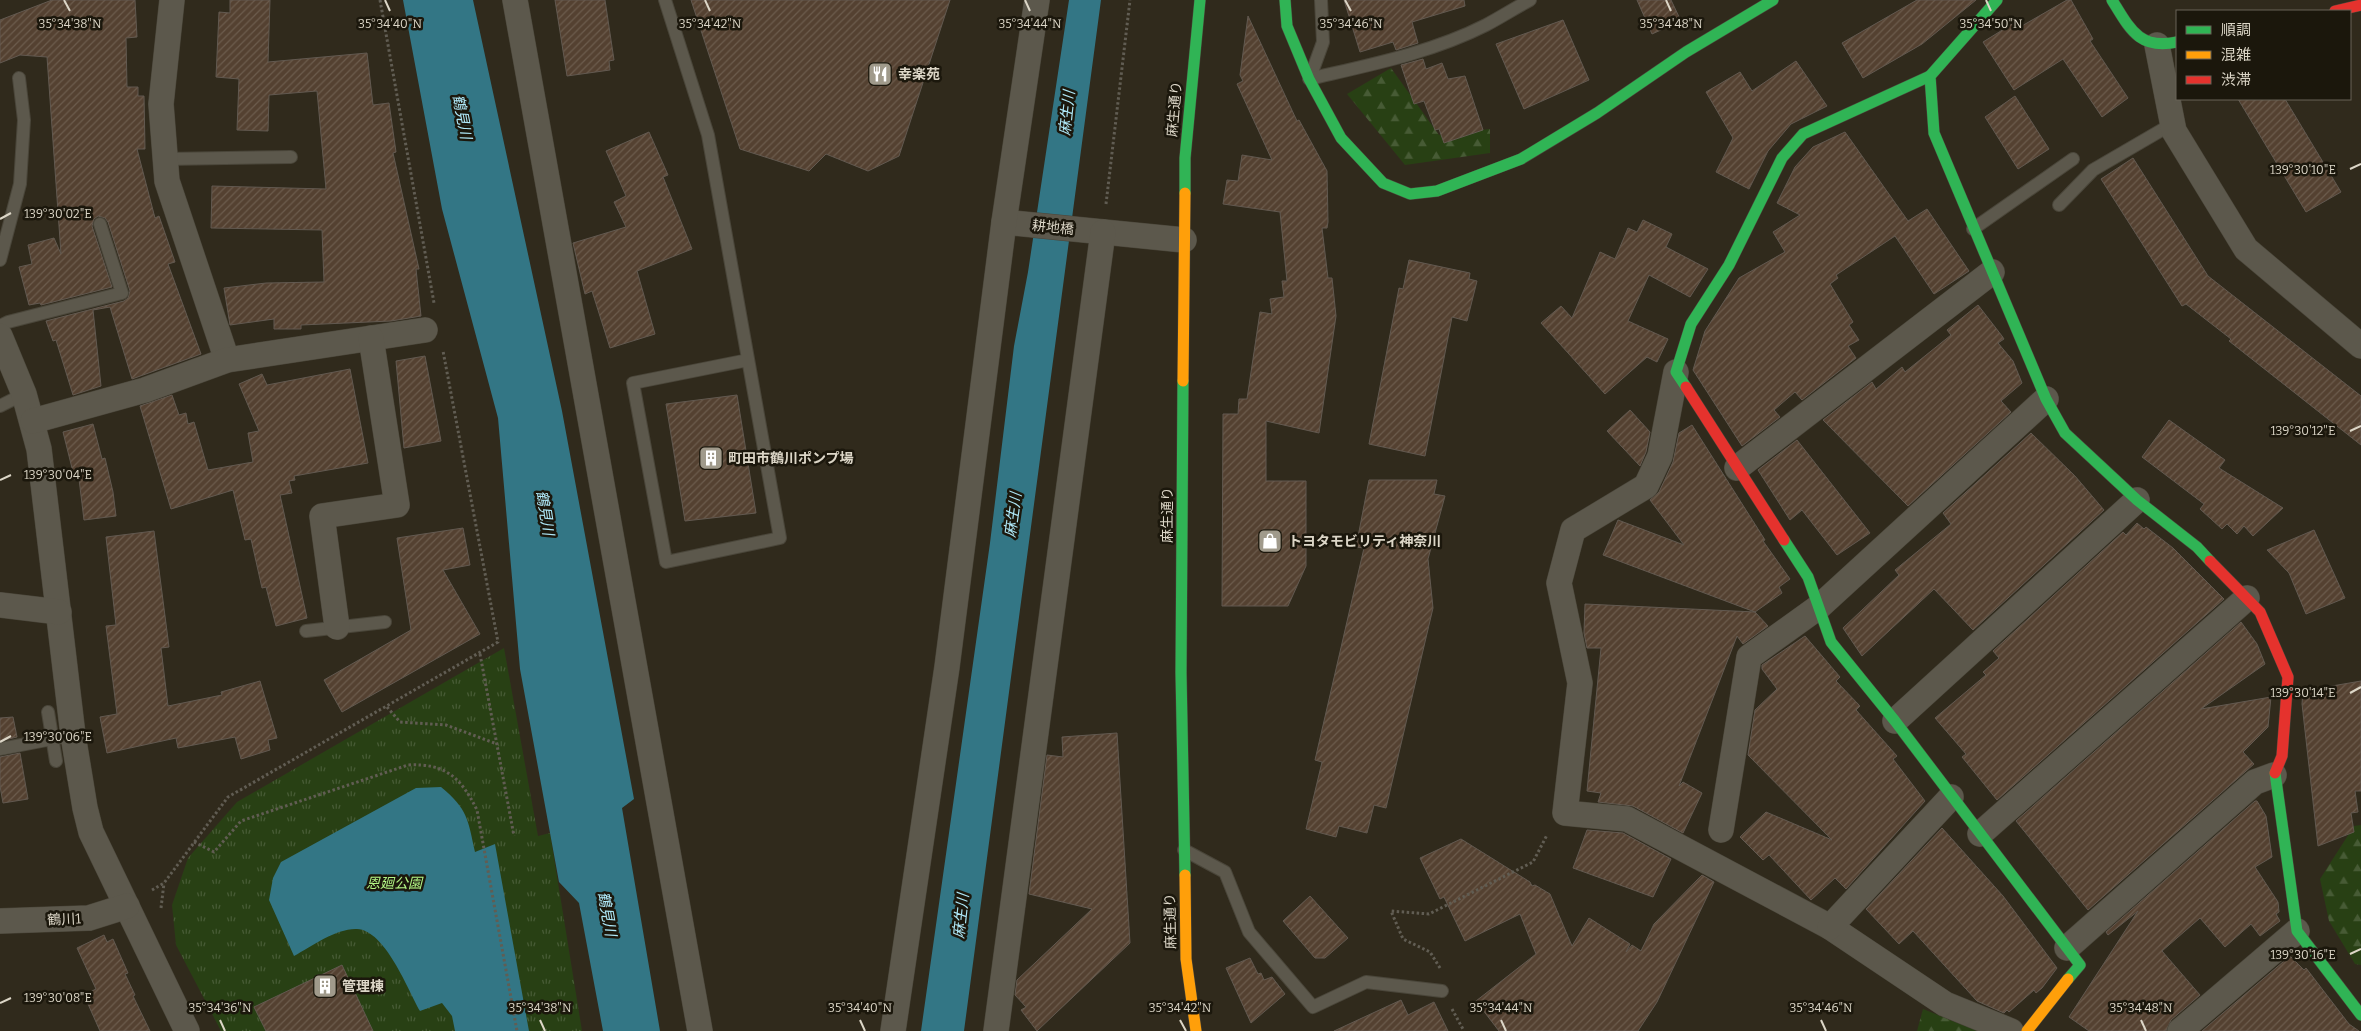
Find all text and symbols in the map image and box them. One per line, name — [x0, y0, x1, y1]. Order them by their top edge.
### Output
legend — [2176, 10, 2351, 100]
text: 35°34'38"N — [39, 17, 102, 31]
text: 35°34'40"N — [358, 17, 422, 31]
text: 35°34'42"N — [679, 17, 742, 31]
text: 35°34'44"N — [998, 17, 1062, 31]
text: 35°34'46"N — [1319, 17, 1383, 31]
text: 35°34'48"N — [1639, 17, 1703, 31]
text: 35°34'50"N — [1959, 17, 2023, 31]
text: 順調 — [2221, 21, 2251, 39]
text: 混雑 — [2221, 46, 2251, 64]
restaurant icon: 幸楽苑 — [867, 61, 893, 87]
place label: 幸楽苑 — [898, 66, 940, 83]
text: 渋滞 — [2221, 71, 2251, 89]
street label: 麻生通り — [1164, 80, 1185, 138]
water label: 麻生川 — [1056, 88, 1079, 136]
water label: 鶴見川 — [449, 93, 476, 143]
text: 139°30'10"E — [2270, 163, 2336, 177]
text: 139°30'02"E — [24, 207, 92, 221]
street label: 耕地橋 — [1031, 217, 1075, 238]
text: 139°30'12"E — [2271, 424, 2335, 438]
building icon: 町田市鶴川ポンプ場 — [698, 445, 724, 471]
place label: 町田市鶴川ポンプ場 — [728, 450, 854, 467]
text: 139°30'04"E — [24, 468, 92, 482]
street label: 麻生通り — [1159, 487, 1176, 543]
water label: 鶴見川 — [533, 489, 558, 539]
water label: 麻生川 — [1001, 489, 1025, 539]
shop icon: トヨタモビリティ神奈川 — [1257, 528, 1283, 554]
place label: トヨタモビリティ神奈川 — [1288, 533, 1441, 550]
text: 139°30'14"E — [2270, 686, 2336, 700]
text: 139°30'06"E — [24, 730, 92, 744]
park label: 恩廻公園 — [366, 875, 424, 892]
water label: 鶴見川 — [594, 890, 620, 940]
water label: 麻生川 — [950, 891, 973, 939]
street label: 麻生通り — [1162, 893, 1179, 949]
street label: 鶴川1 — [47, 910, 82, 929]
text: 139°30'16"E — [2270, 948, 2336, 962]
building icon: 管理棟 — [312, 973, 338, 999]
place label: 管理棟 — [342, 978, 384, 995]
text: 139°30'08"E — [24, 991, 92, 1005]
text: 35°34'36"N — [188, 1001, 252, 1015]
text: 35°34'38"N — [509, 1001, 572, 1015]
text: 35°34'40"N — [828, 1001, 892, 1015]
text: 35°34'42"N — [1149, 1001, 1212, 1015]
text: 35°34'44"N — [1469, 1001, 1533, 1015]
text: 35°34'46"N — [1789, 1001, 1853, 1015]
text: 35°34'48"N — [2109, 1001, 2173, 1015]

